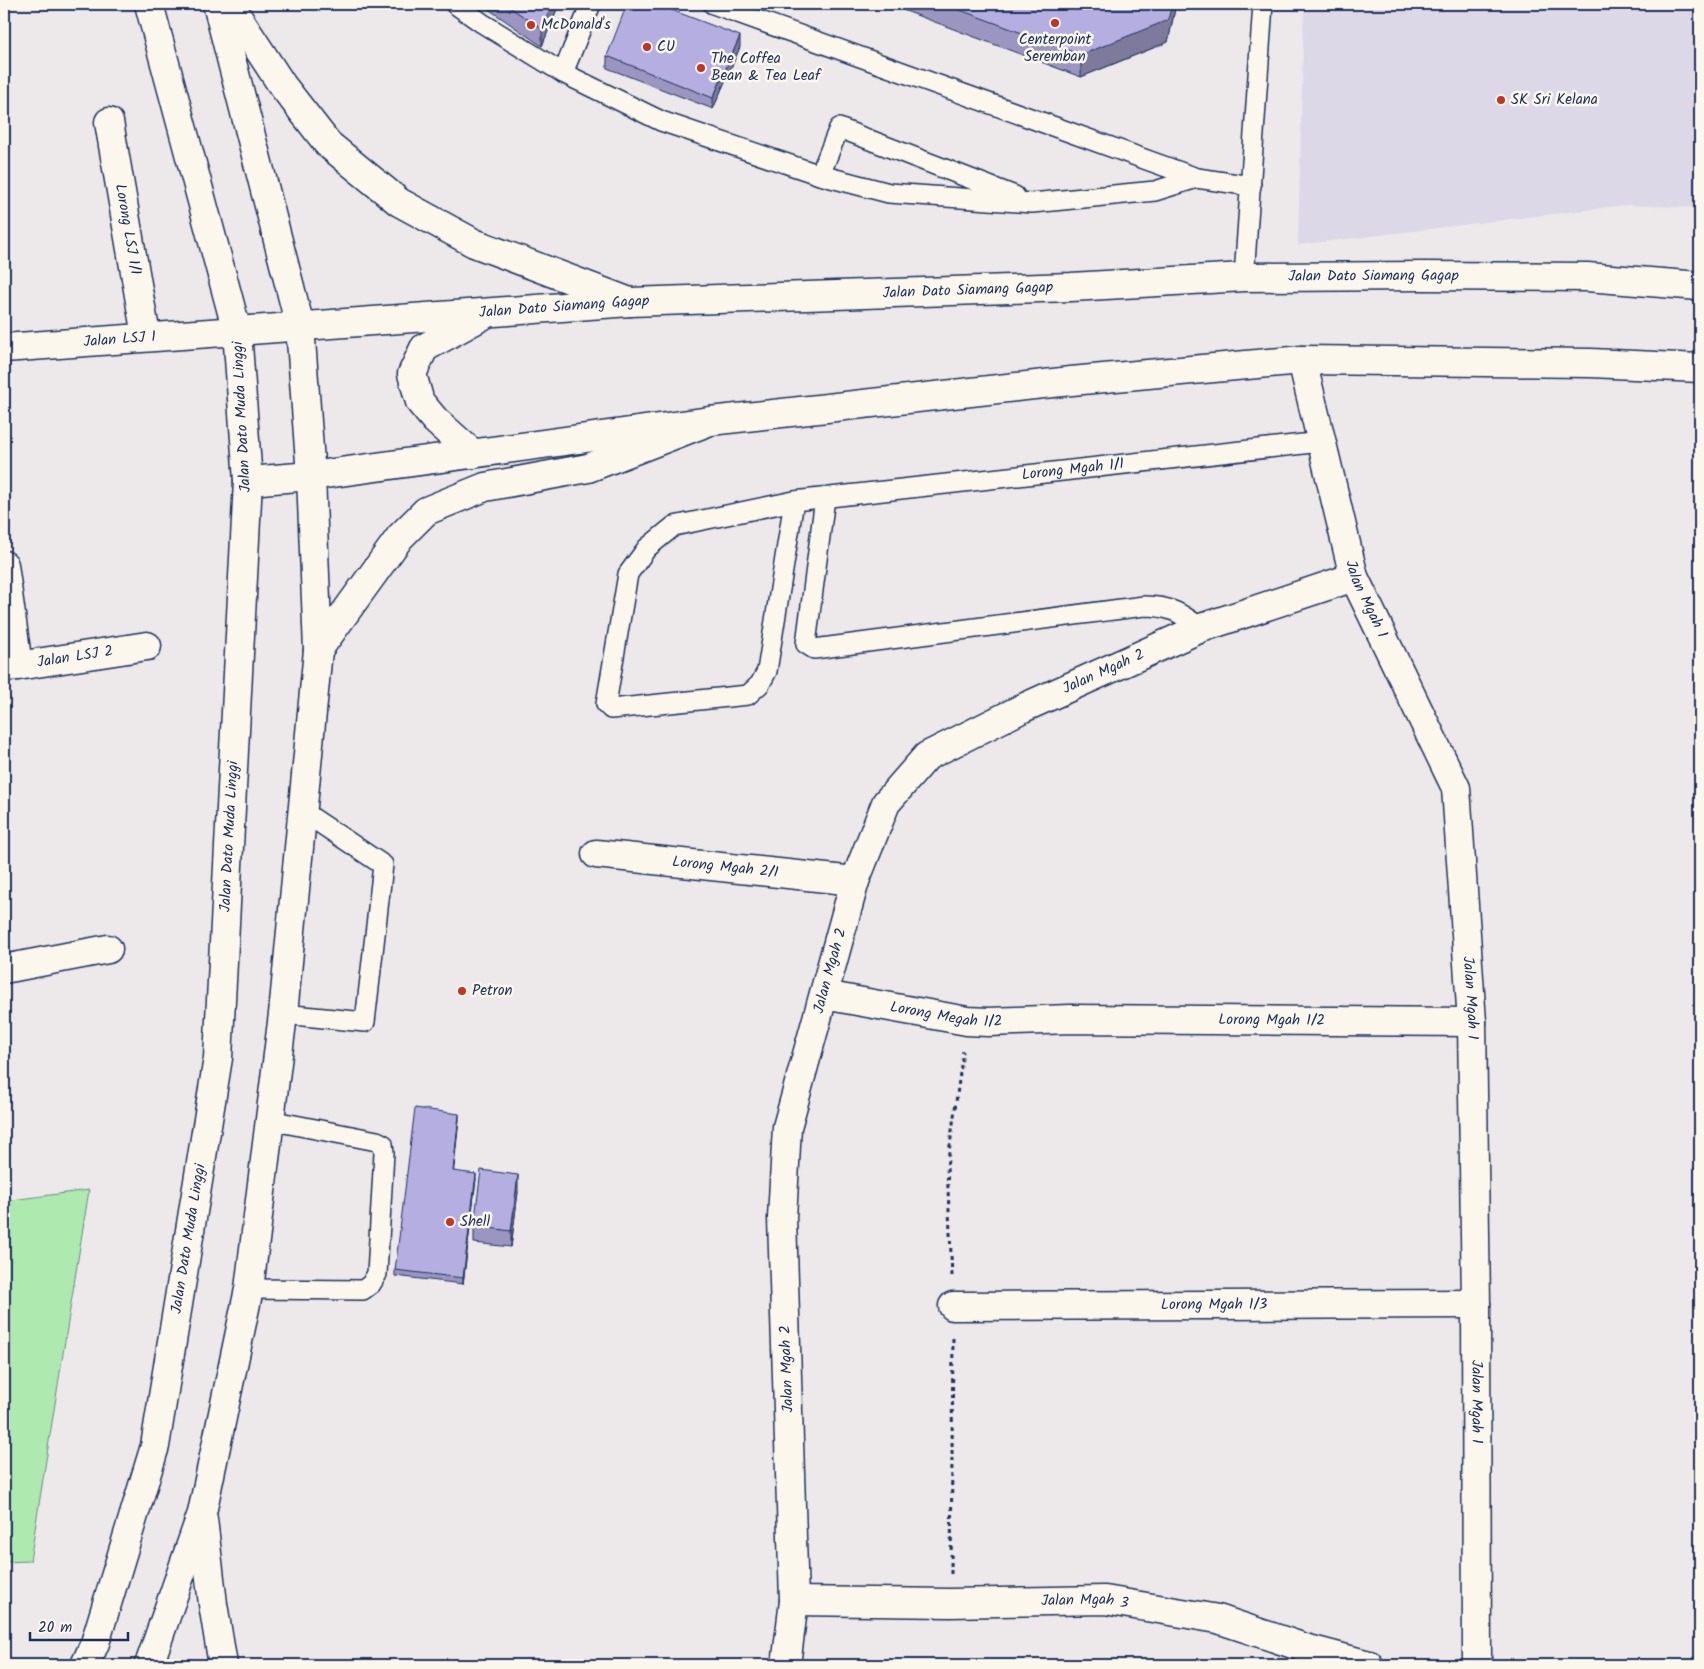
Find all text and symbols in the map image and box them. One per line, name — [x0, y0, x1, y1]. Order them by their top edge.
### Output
place label: McDonald's — [541, 13, 611, 37]
marker: Centerpoint Seremban — [1049, 17, 1061, 29]
marker: McDonald's — [525, 19, 537, 31]
place label: Centerpoint Seremban — [1019, 28, 1091, 69]
place label: CU — [657, 35, 675, 59]
marker: CU — [641, 41, 653, 53]
place label: The Coffea Bean & Tea Leaf — [711, 47, 822, 88]
marker: The Coffea Bean & Tea Leaf — [695, 62, 707, 74]
place label: SK Sri Kelana — [1511, 88, 1598, 112]
marker: SK Sri Kelana — [1495, 94, 1507, 106]
street label: Lorong LSJ 1/1 — [108, 182, 147, 277]
street label: Jalan Dato Siamang Gagap — [1288, 264, 1459, 289]
street label: Jalan Dato Siamang Gagap — [882, 276, 1053, 305]
street label: Jalan Dato Siamang Gagap — [478, 289, 650, 325]
street label: Jalan LSJ 1 — [83, 325, 157, 354]
street label: Jalan Dato Muda Linggi — [226, 339, 258, 493]
street label: Lorong Mgah 1/1 — [1020, 452, 1126, 487]
street label: Jalan Mgah 1 — [1338, 558, 1394, 643]
street label: Jalan LSJ 2 — [35, 639, 115, 675]
street label: Jalan Mgah 2 — [1059, 643, 1148, 701]
street label: Jalan Dato Muda Linggi — [214, 759, 246, 913]
street label: Lorong Mgah 2/1 — [671, 850, 780, 885]
street label: Jalan Mgah 2 — [807, 925, 853, 1016]
street label: Jalan Mgah 1 — [1456, 955, 1484, 1040]
place label: Petron — [472, 979, 512, 1003]
marker: Petron — [456, 985, 468, 997]
street label: Lorong Megah 1/2 — [888, 995, 1003, 1034]
street label: Lorong Mgah 1/2 — [1218, 1008, 1325, 1033]
street label: Jalan Dato Muda Linggi — [165, 1161, 213, 1315]
place label: Shell — [460, 1210, 490, 1234]
marker: Shell — [444, 1216, 456, 1228]
street label: Lorong Mgah 1/3 — [1161, 1293, 1268, 1317]
street label: Jalan Mgah 2 — [773, 1325, 801, 1413]
street label: Jalan Mgah 1 — [1464, 1360, 1488, 1444]
street label: Jalan Mgah 3 — [1041, 1588, 1131, 1616]
scale bar — [30, 1609, 128, 1641]
text: 20 m — [38, 1616, 72, 1640]

